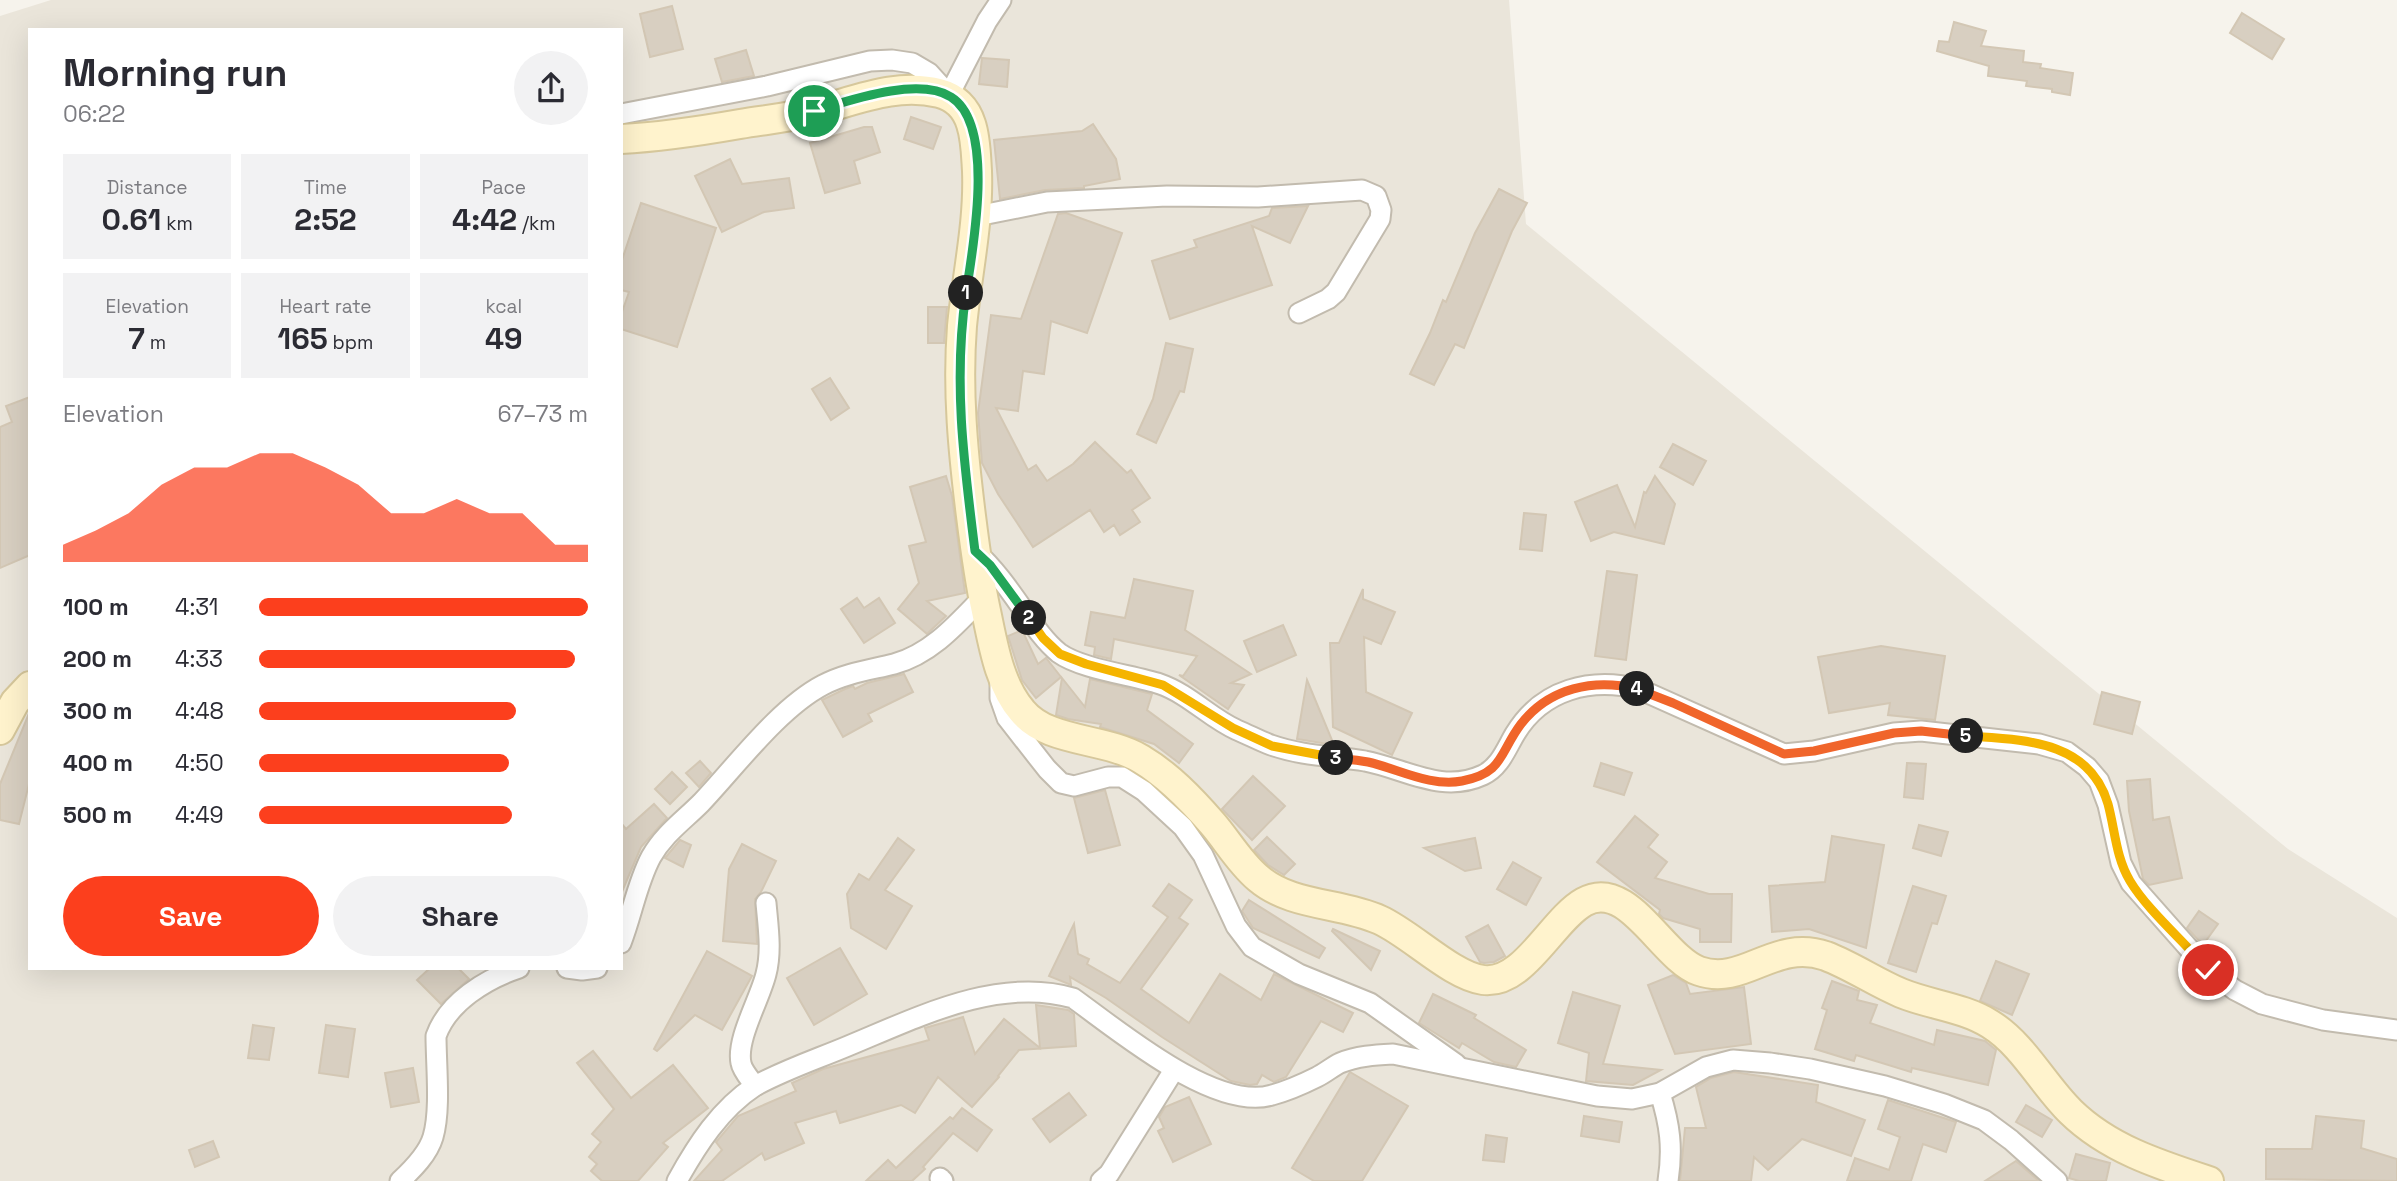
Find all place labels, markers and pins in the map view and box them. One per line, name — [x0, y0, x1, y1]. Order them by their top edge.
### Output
pin — [784, 81, 844, 141]
pin: 1 — [948, 276, 984, 310]
pin: 2 — [1012, 600, 1046, 636]
pin: 4 — [1620, 672, 1654, 706]
pin: 5 — [1948, 718, 1983, 754]
pin: 3 — [1318, 740, 1354, 776]
pin — [2178, 940, 2238, 1000]

